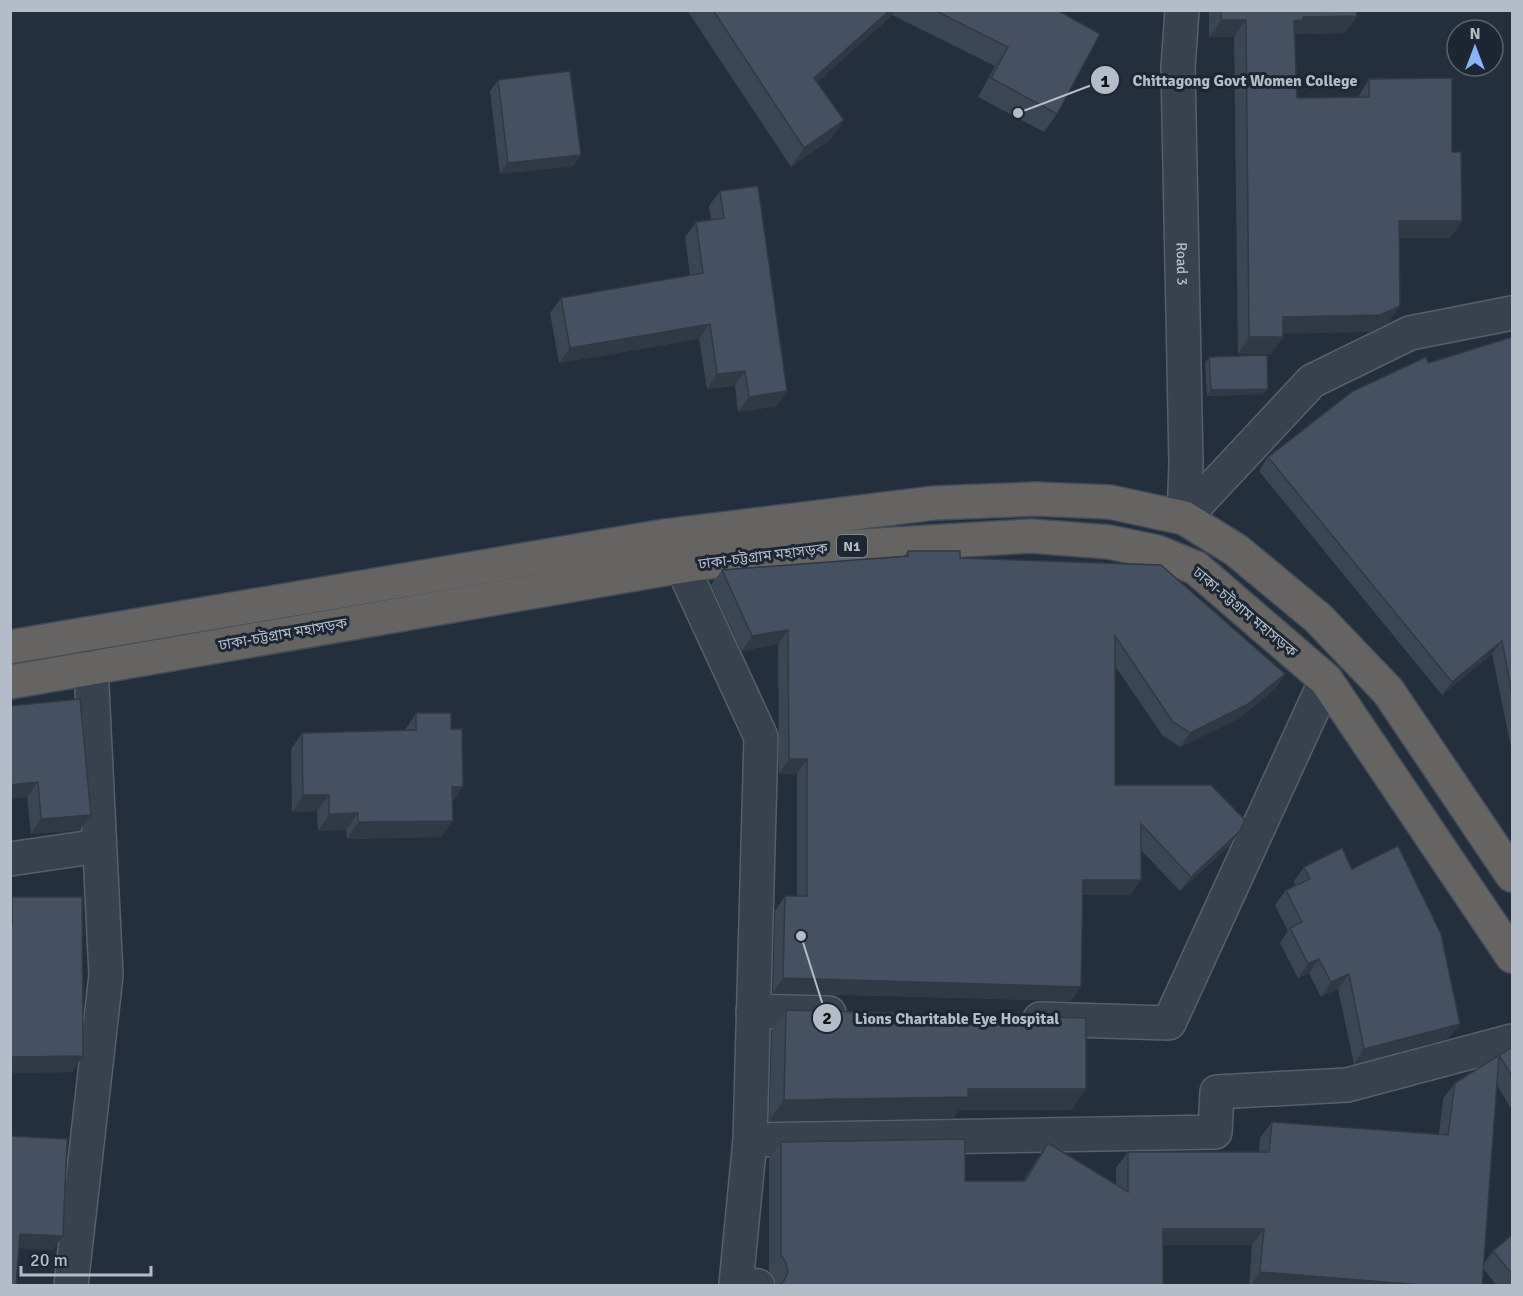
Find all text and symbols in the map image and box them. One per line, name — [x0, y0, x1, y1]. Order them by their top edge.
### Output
north arrow — [1445, 18, 1505, 78]
text: N — [1469, 24, 1481, 44]
callout: Chittagong Govt Women College — [1090, 63, 1369, 97]
text: 1 — [1100, 70, 1110, 92]
text: Chittagong Govt Women College — [1132, 71, 1358, 91]
street label: Road 3 — [1173, 242, 1191, 286]
road number: N1 — [837, 535, 867, 557]
street label: ঢাকা-চট্টগ্রাম মহাসড়ক — [696, 539, 830, 573]
street label: ঢাকা-চট্টগ্রাম মহাসড়ক — [1189, 563, 1301, 661]
street label: ঢাকা-চট্টগ্রাম মহাসড়ক — [216, 614, 350, 654]
callout: Lions Charitable Eye Hospital — [812, 1001, 1071, 1035]
text: 2 — [822, 1007, 832, 1029]
text: Lions Charitable Eye Hospital — [855, 1009, 1059, 1029]
scale bar — [21, 1239, 152, 1277]
text: 20 m — [30, 1249, 68, 1271]

